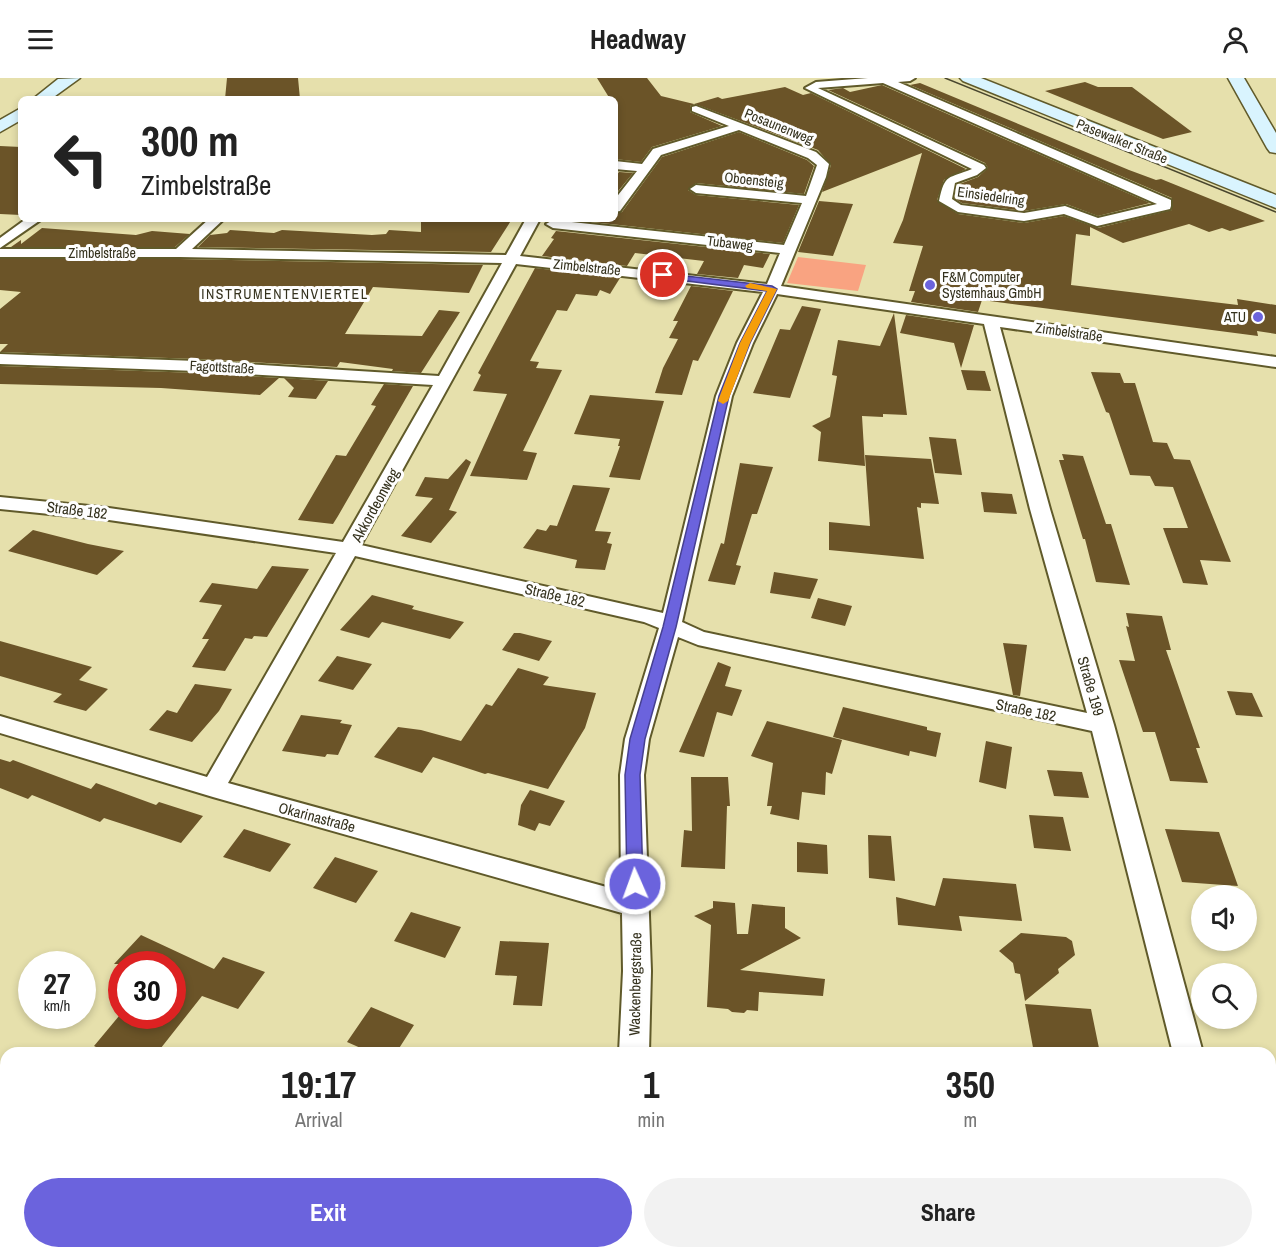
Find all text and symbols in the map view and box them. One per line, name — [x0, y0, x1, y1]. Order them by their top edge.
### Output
text: Headway — [590, 21, 686, 57]
icon: menu — [24, 23, 57, 56]
icon: person — [1219, 23, 1252, 56]
street label: Posaunenweg — [742, 104, 817, 148]
text: 300 m — [141, 113, 239, 169]
street label: Pasewalker Straße — [1074, 114, 1170, 168]
icon: left — [42, 120, 120, 198]
text: Zimbelstraße — [141, 167, 271, 203]
street label: Oboensteig — [724, 168, 785, 192]
street label: Einsiedelring — [956, 182, 1026, 210]
street label: Tubaweg — [706, 231, 755, 255]
street label: Zimbelstraße — [68, 244, 136, 262]
pin — [637, 249, 688, 300]
street label: Zimbelstraße — [552, 255, 622, 279]
icon: arrive — [646, 258, 679, 291]
place label: F&M Computer Systemhaus GmbH — [942, 268, 1042, 302]
marker: F&M Computer Systemhaus GmbH — [923, 278, 937, 292]
district label: INSTRUMENTENVIERTEL — [201, 285, 369, 303]
place label: ATU — [1223, 308, 1246, 326]
marker: ATU — [1251, 310, 1265, 324]
street label: Zimbelstraße — [1034, 318, 1104, 346]
street label: Fagottstraße — [189, 356, 255, 378]
street label: Akkordeonweg — [346, 464, 404, 547]
street label: Straße 182 — [46, 496, 109, 524]
street label: Straße 182 — [523, 578, 587, 612]
street label: Straße 199 — [1073, 654, 1110, 718]
street label: Straße 182 — [994, 693, 1058, 727]
street label: Okarinastraße — [276, 797, 358, 837]
position arrow — [603, 852, 667, 916]
map controls — [1191, 885, 1257, 1029]
button: sound — [1191, 885, 1257, 951]
street label: Wackenbergstraße — [624, 932, 646, 1036]
speed limit sign: 30 — [108, 951, 186, 1029]
text: 27 — [43, 963, 71, 1003]
button: search — [1191, 963, 1257, 1029]
text: km/h — [44, 995, 70, 1016]
text: 19:17 — [281, 1061, 356, 1109]
text: 1 — [643, 1061, 659, 1109]
text: 350 — [946, 1061, 995, 1109]
text: Arrival — [295, 1106, 342, 1133]
text: min — [637, 1106, 665, 1133]
text: m — [964, 1106, 977, 1133]
button: Exit — [24, 1178, 632, 1247]
button: Share — [644, 1178, 1252, 1247]

